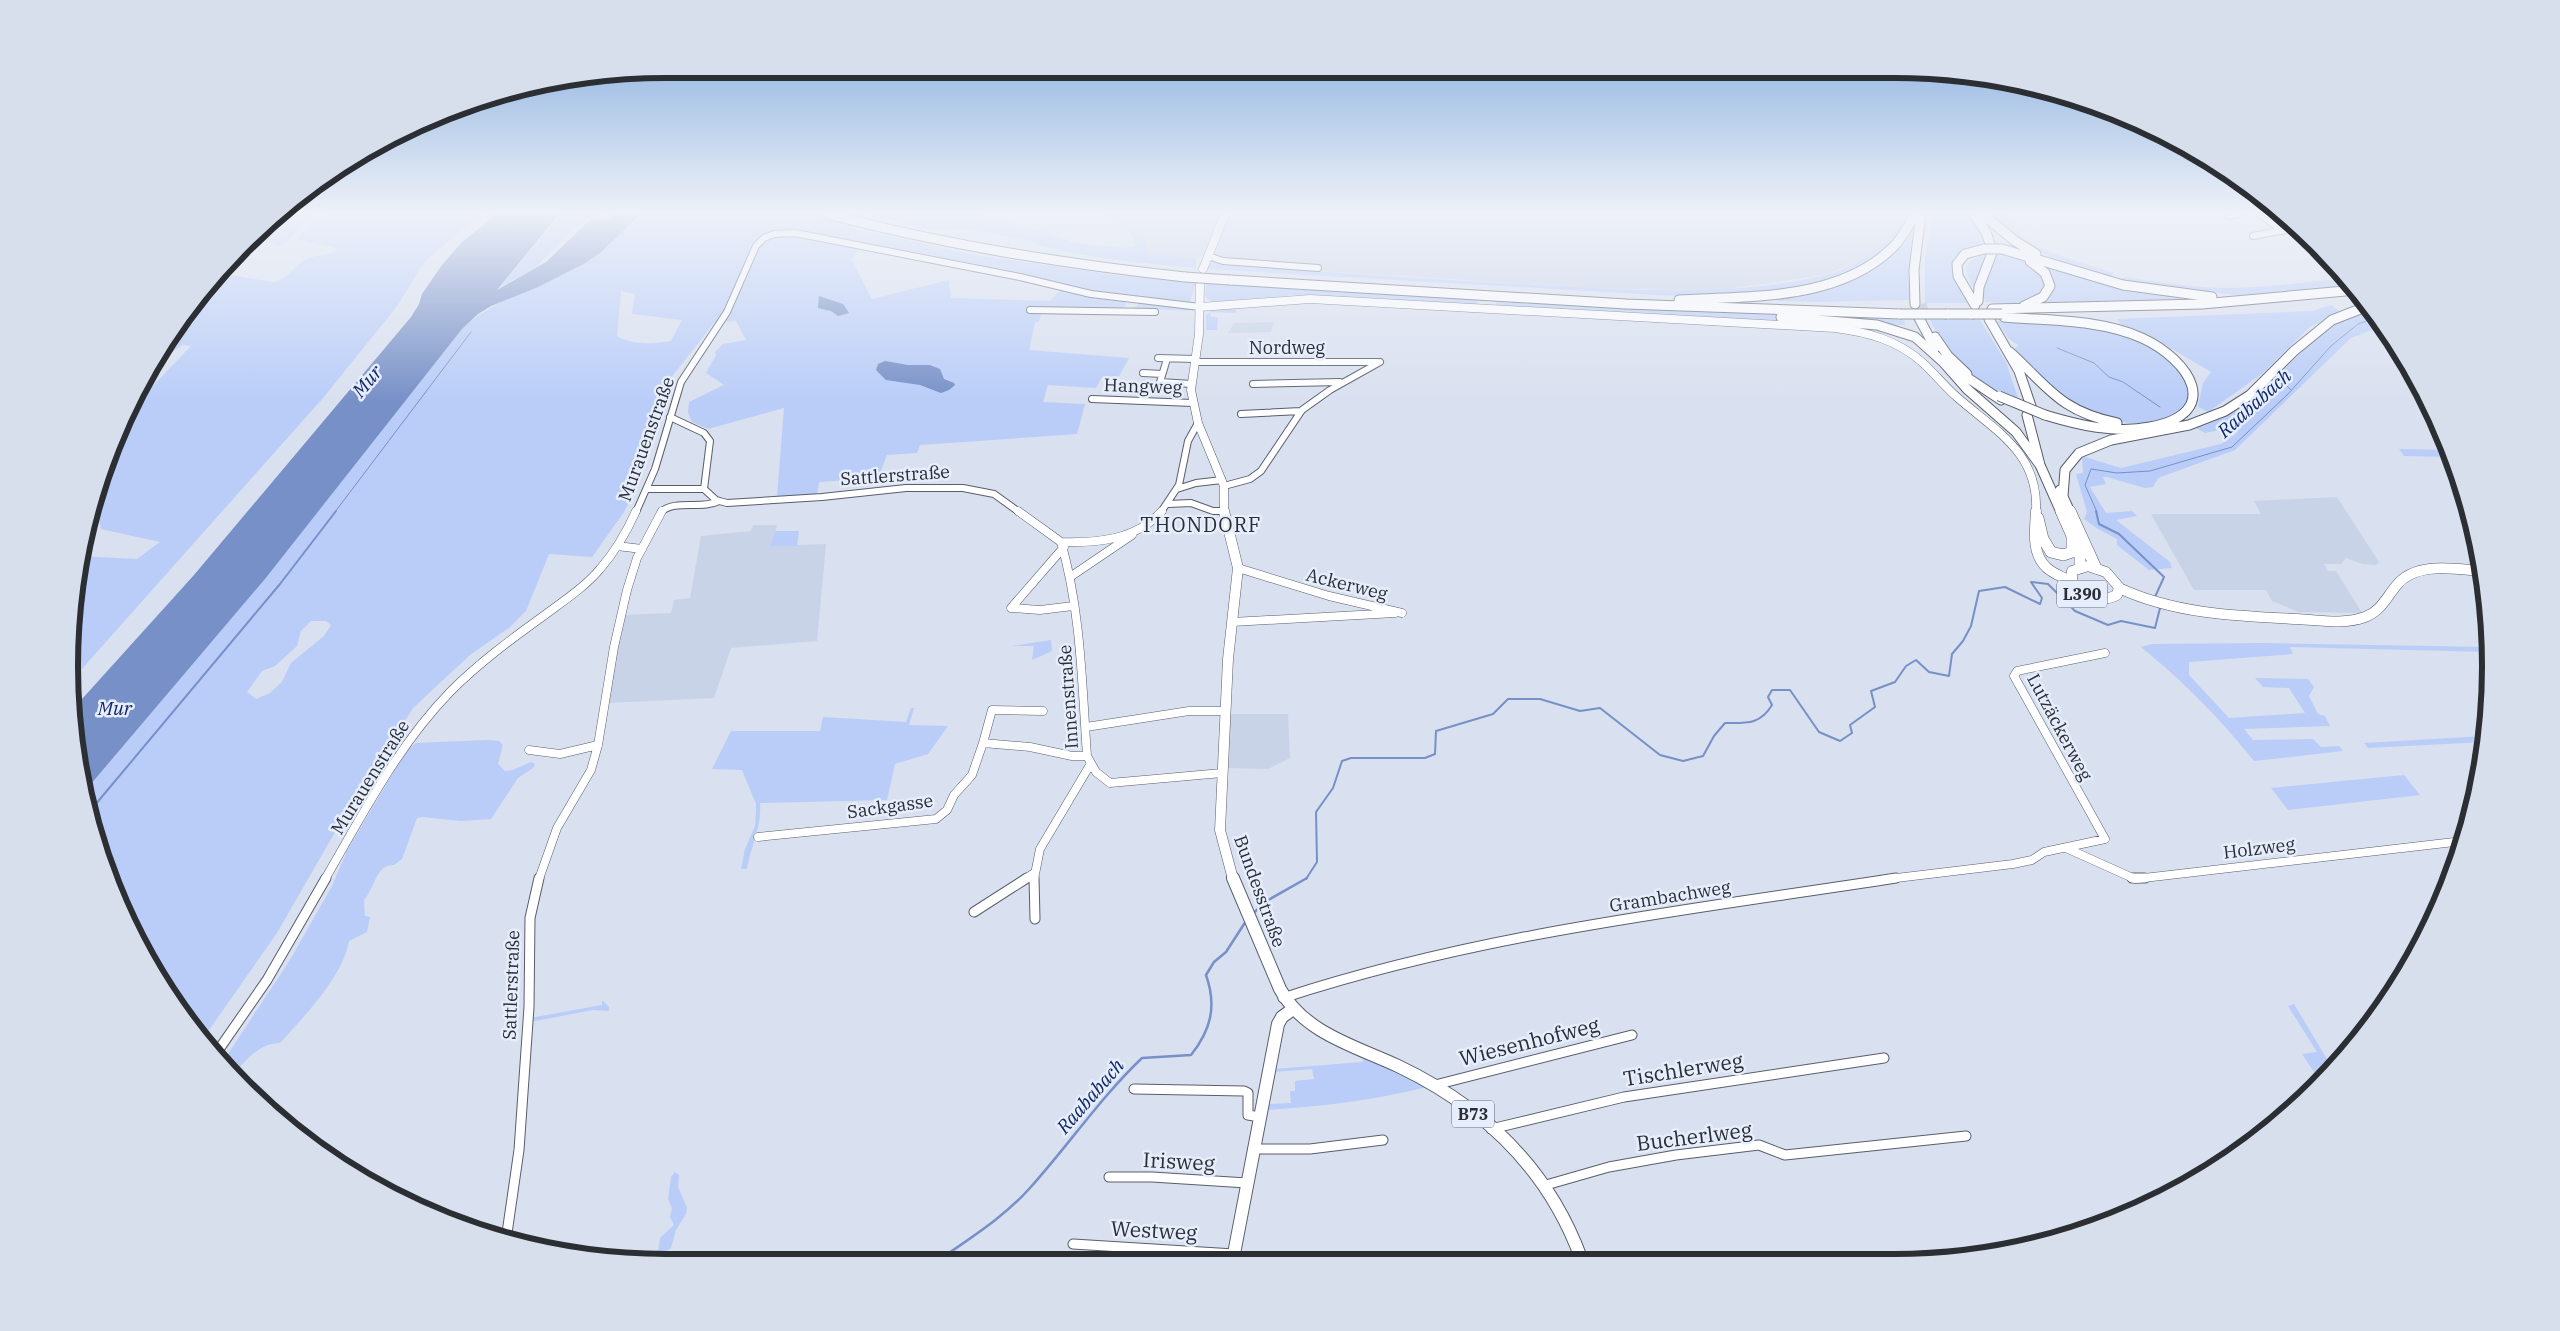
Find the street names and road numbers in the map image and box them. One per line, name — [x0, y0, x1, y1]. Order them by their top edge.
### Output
street label: Nordweg — [1249, 336, 1325, 359]
street label: Hangweg — [1103, 373, 1183, 399]
street label: Murauenstraße — [613, 374, 679, 504]
street label: Sattlerstraße — [839, 460, 951, 490]
street label: Ackerweg — [1304, 563, 1390, 605]
road number: L390 — [2057, 580, 2107, 608]
street label: Innenstraße — [1053, 644, 1083, 750]
street label: Lutzäckerweg — [2022, 670, 2098, 785]
street label: Murauenstraße — [326, 715, 414, 839]
street label: Sackgasse — [845, 789, 935, 823]
street label: Bundesstraße — [1229, 832, 1291, 950]
street label: Holzweg — [2222, 832, 2296, 864]
street label: Grambachweg — [1608, 875, 1732, 917]
street label: Sattlerstraße — [498, 930, 524, 1040]
street label: Wiesenhofweg — [1456, 1010, 1603, 1072]
street label: Tischlerweg — [1621, 1046, 1745, 1092]
road number: B73 — [1452, 1100, 1494, 1128]
street label: Bucherlweg — [1634, 1115, 1754, 1157]
street label: Irisweg — [1142, 1145, 1216, 1177]
street label: Westweg — [1110, 1214, 1199, 1246]

